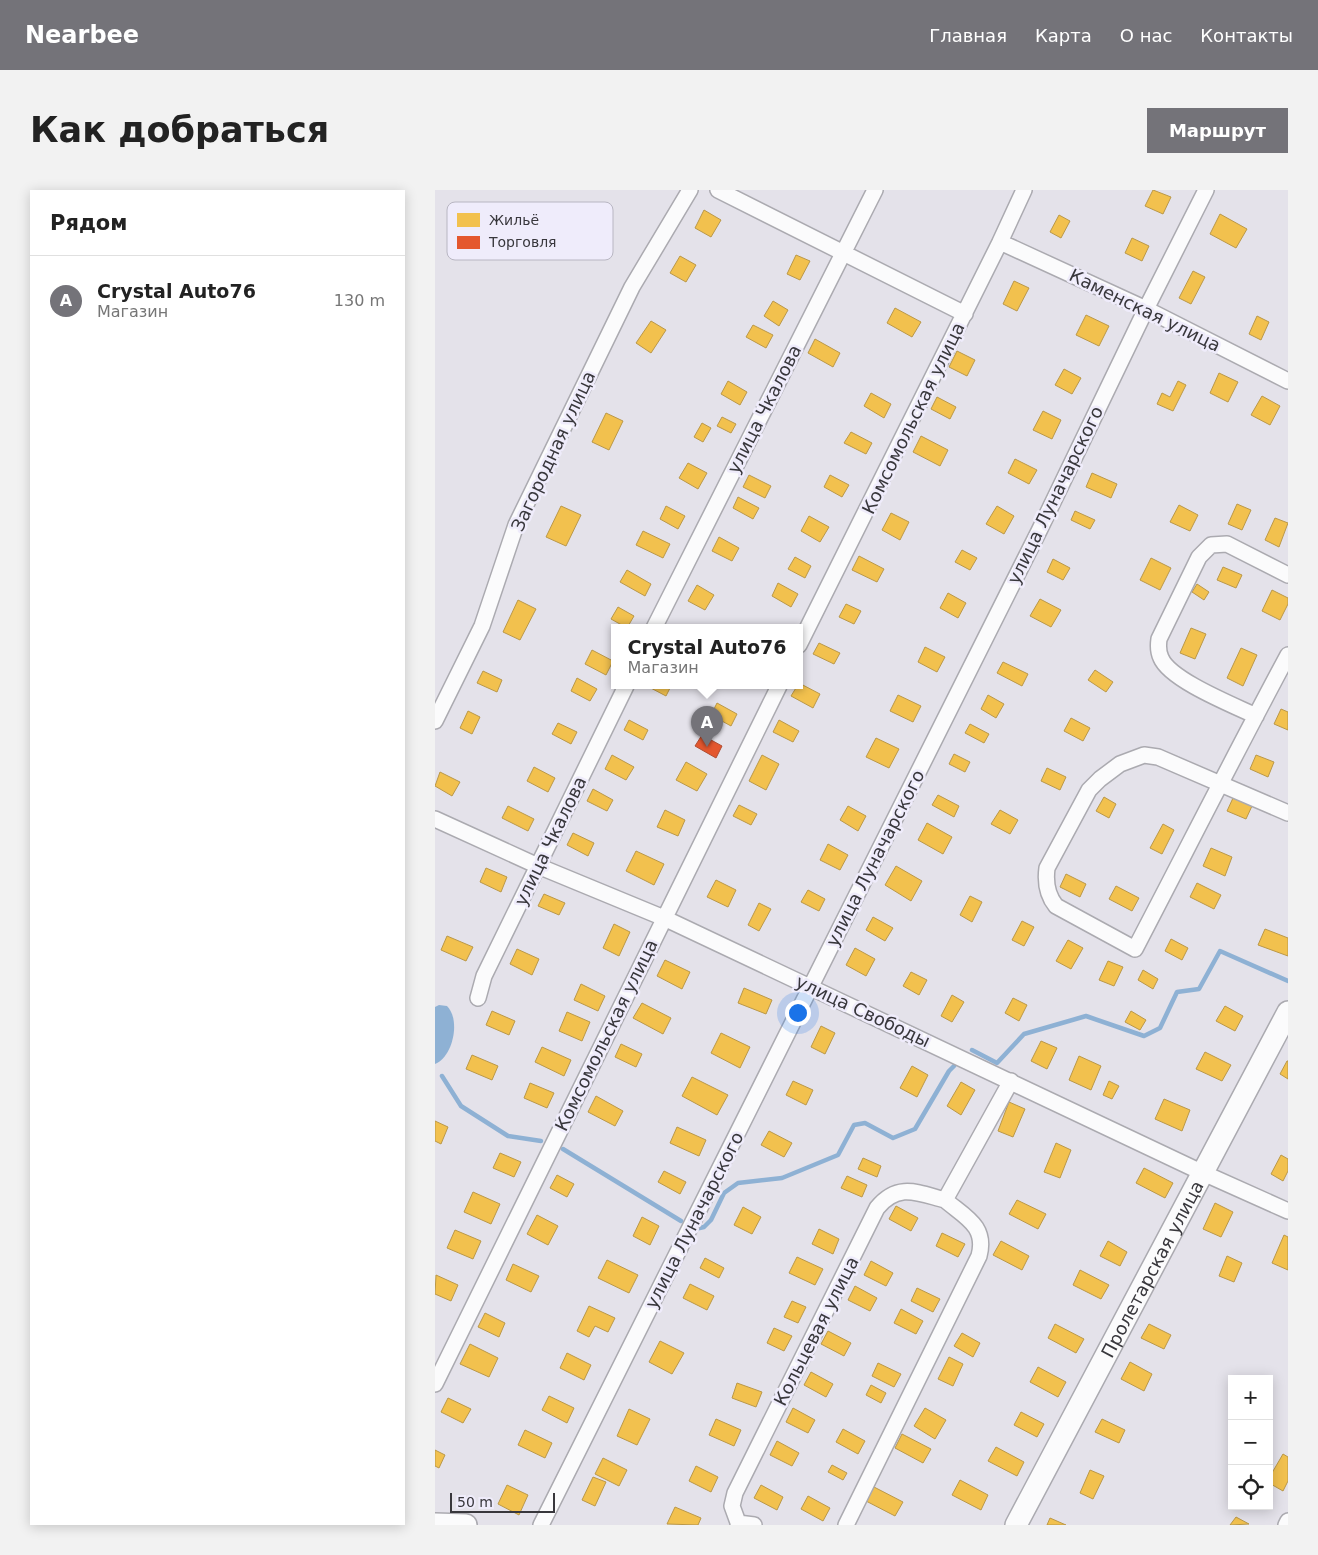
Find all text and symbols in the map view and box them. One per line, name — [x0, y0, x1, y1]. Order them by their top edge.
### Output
text: Nearbee — [25, 21, 139, 49]
text: Главная — [929, 25, 1007, 46]
text: Карта — [1035, 25, 1092, 46]
text: О нас — [1120, 25, 1172, 46]
text: Контакты — [1200, 25, 1293, 46]
button: Маршрут — [1147, 108, 1288, 153]
text: Как добраться — [30, 110, 329, 150]
legend — [447, 202, 613, 260]
text: Рядом — [50, 211, 127, 235]
text: Жильё — [489, 212, 539, 228]
text: Торговля — [488, 234, 557, 250]
street label: Каменская улица — [1066, 264, 1224, 356]
text: Crystal Auto76 — [97, 280, 256, 302]
text: A — [60, 291, 72, 310]
text: 130 m — [334, 291, 385, 310]
text: Магазин — [97, 302, 168, 321]
street label: Комсомольская улица — [857, 319, 969, 517]
street label: улица Чкалова — [723, 341, 805, 477]
street label: Загородная улица — [507, 368, 599, 534]
street label: улица Луначарского — [1003, 403, 1107, 587]
popup — [611, 624, 803, 689]
text: Crystal Auto76 — [628, 636, 786, 658]
text: Магазин — [628, 658, 699, 677]
pin: A — [691, 706, 723, 747]
street label: улица Луначарского — [821, 766, 929, 950]
street label: улица Чкалова — [510, 773, 590, 909]
street label: Комсомольская улица — [550, 936, 662, 1134]
street label: улица Свободы — [792, 971, 934, 1051]
your location — [785, 1000, 811, 1026]
street label: улица Луначарского — [640, 1128, 748, 1312]
street label: Пролетарская улица — [1096, 1177, 1207, 1361]
street label: Кольцевая улица — [769, 1253, 863, 1409]
map controls — [1228, 1375, 1273, 1510]
button: + — [1228, 1375, 1273, 1420]
button: − — [1228, 1420, 1273, 1465]
button: locate — [1228, 1465, 1273, 1510]
scale bar — [450, 1490, 555, 1513]
text: 50 m — [457, 1494, 493, 1510]

